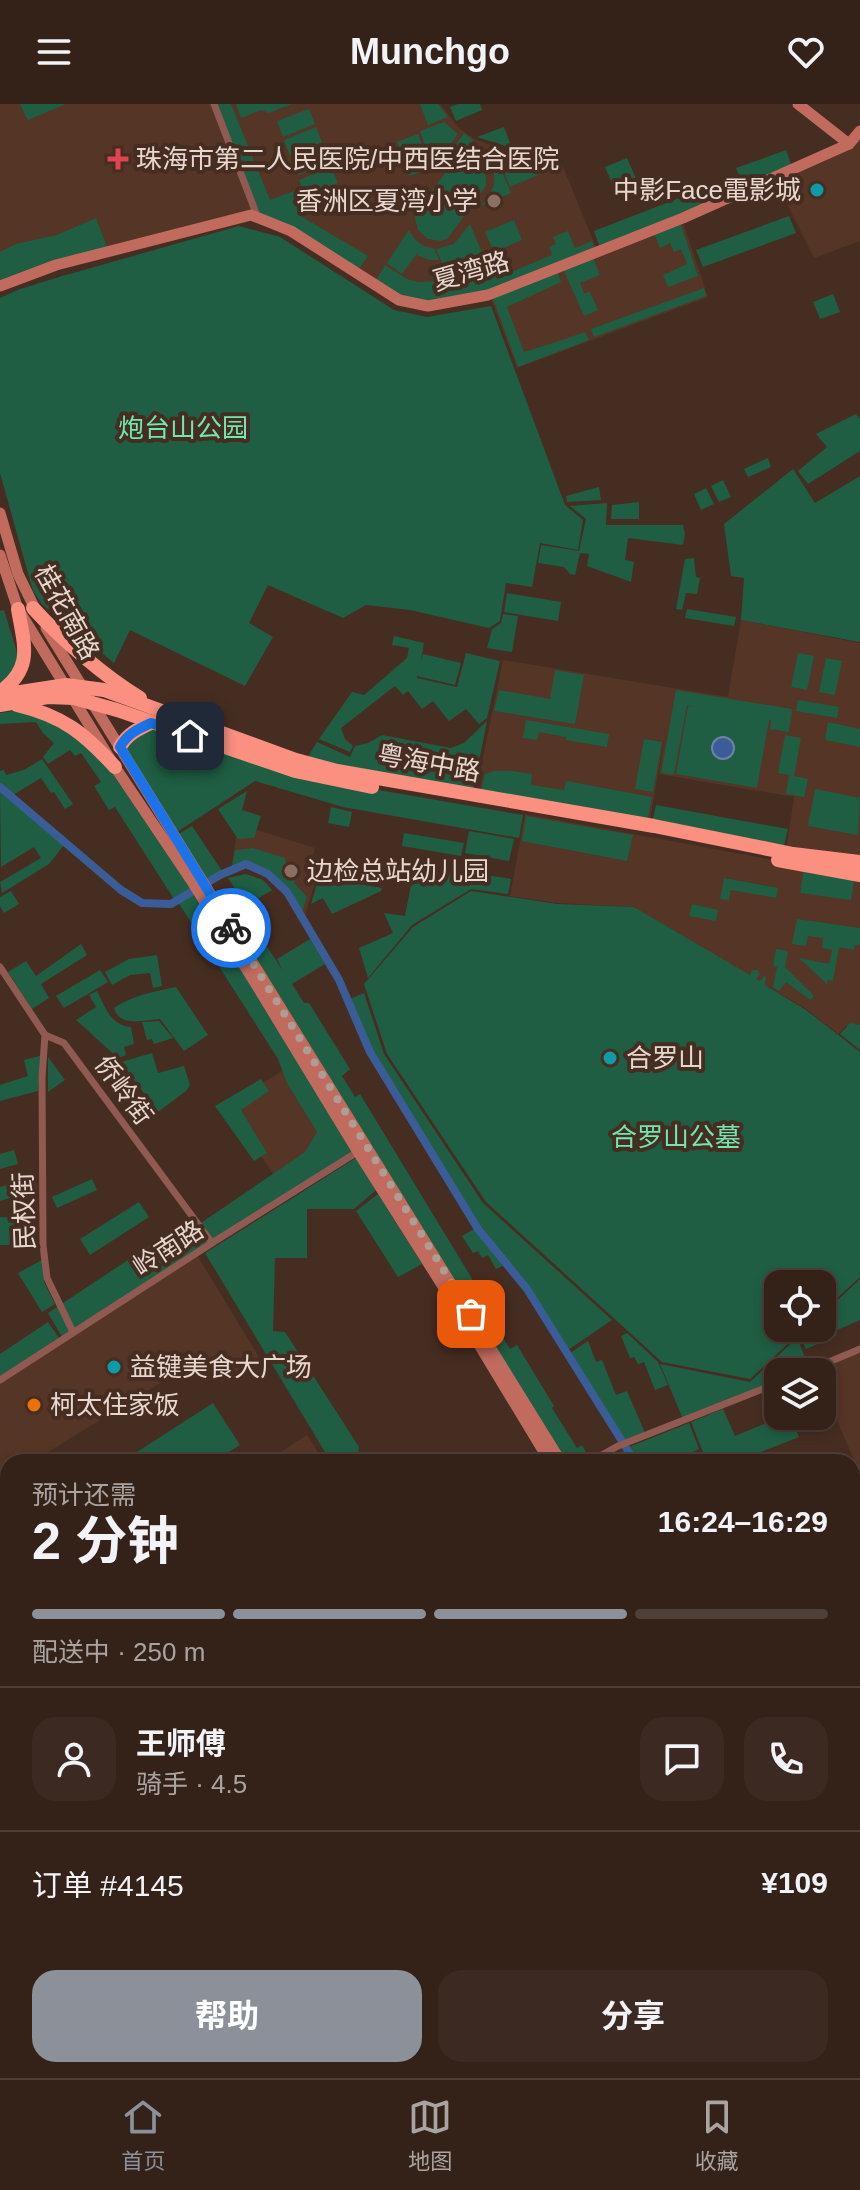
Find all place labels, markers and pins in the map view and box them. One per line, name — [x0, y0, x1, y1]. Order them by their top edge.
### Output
place label: 珠海市第二人民医院/中西医结合医院 — [136, 144, 559, 174]
marker: 珠海市第二人民医院/中西医结合医院 — [107, 148, 129, 170]
place label: 中影Face電影城 — [613, 175, 801, 205]
marker: 中影Face電影城 — [808, 181, 826, 199]
place label: 香洲区夏湾小学 — [296, 186, 478, 216]
marker: 香洲区夏湾小学 — [485, 192, 503, 210]
pin — [156, 702, 224, 770]
place label: 边检总站幼儿园 — [307, 856, 489, 886]
marker: 边检总站幼儿园 — [282, 862, 300, 880]
place label: 合罗山 — [626, 1043, 704, 1073]
marker: 合罗山 — [601, 1049, 619, 1067]
pin — [437, 1280, 505, 1348]
place label: 益键美食大广场 — [130, 1352, 312, 1382]
marker: 益键美食大广场 — [105, 1358, 123, 1376]
place label: 柯太住家饭 — [50, 1390, 180, 1420]
marker: 柯太住家饭 — [25, 1396, 43, 1414]

